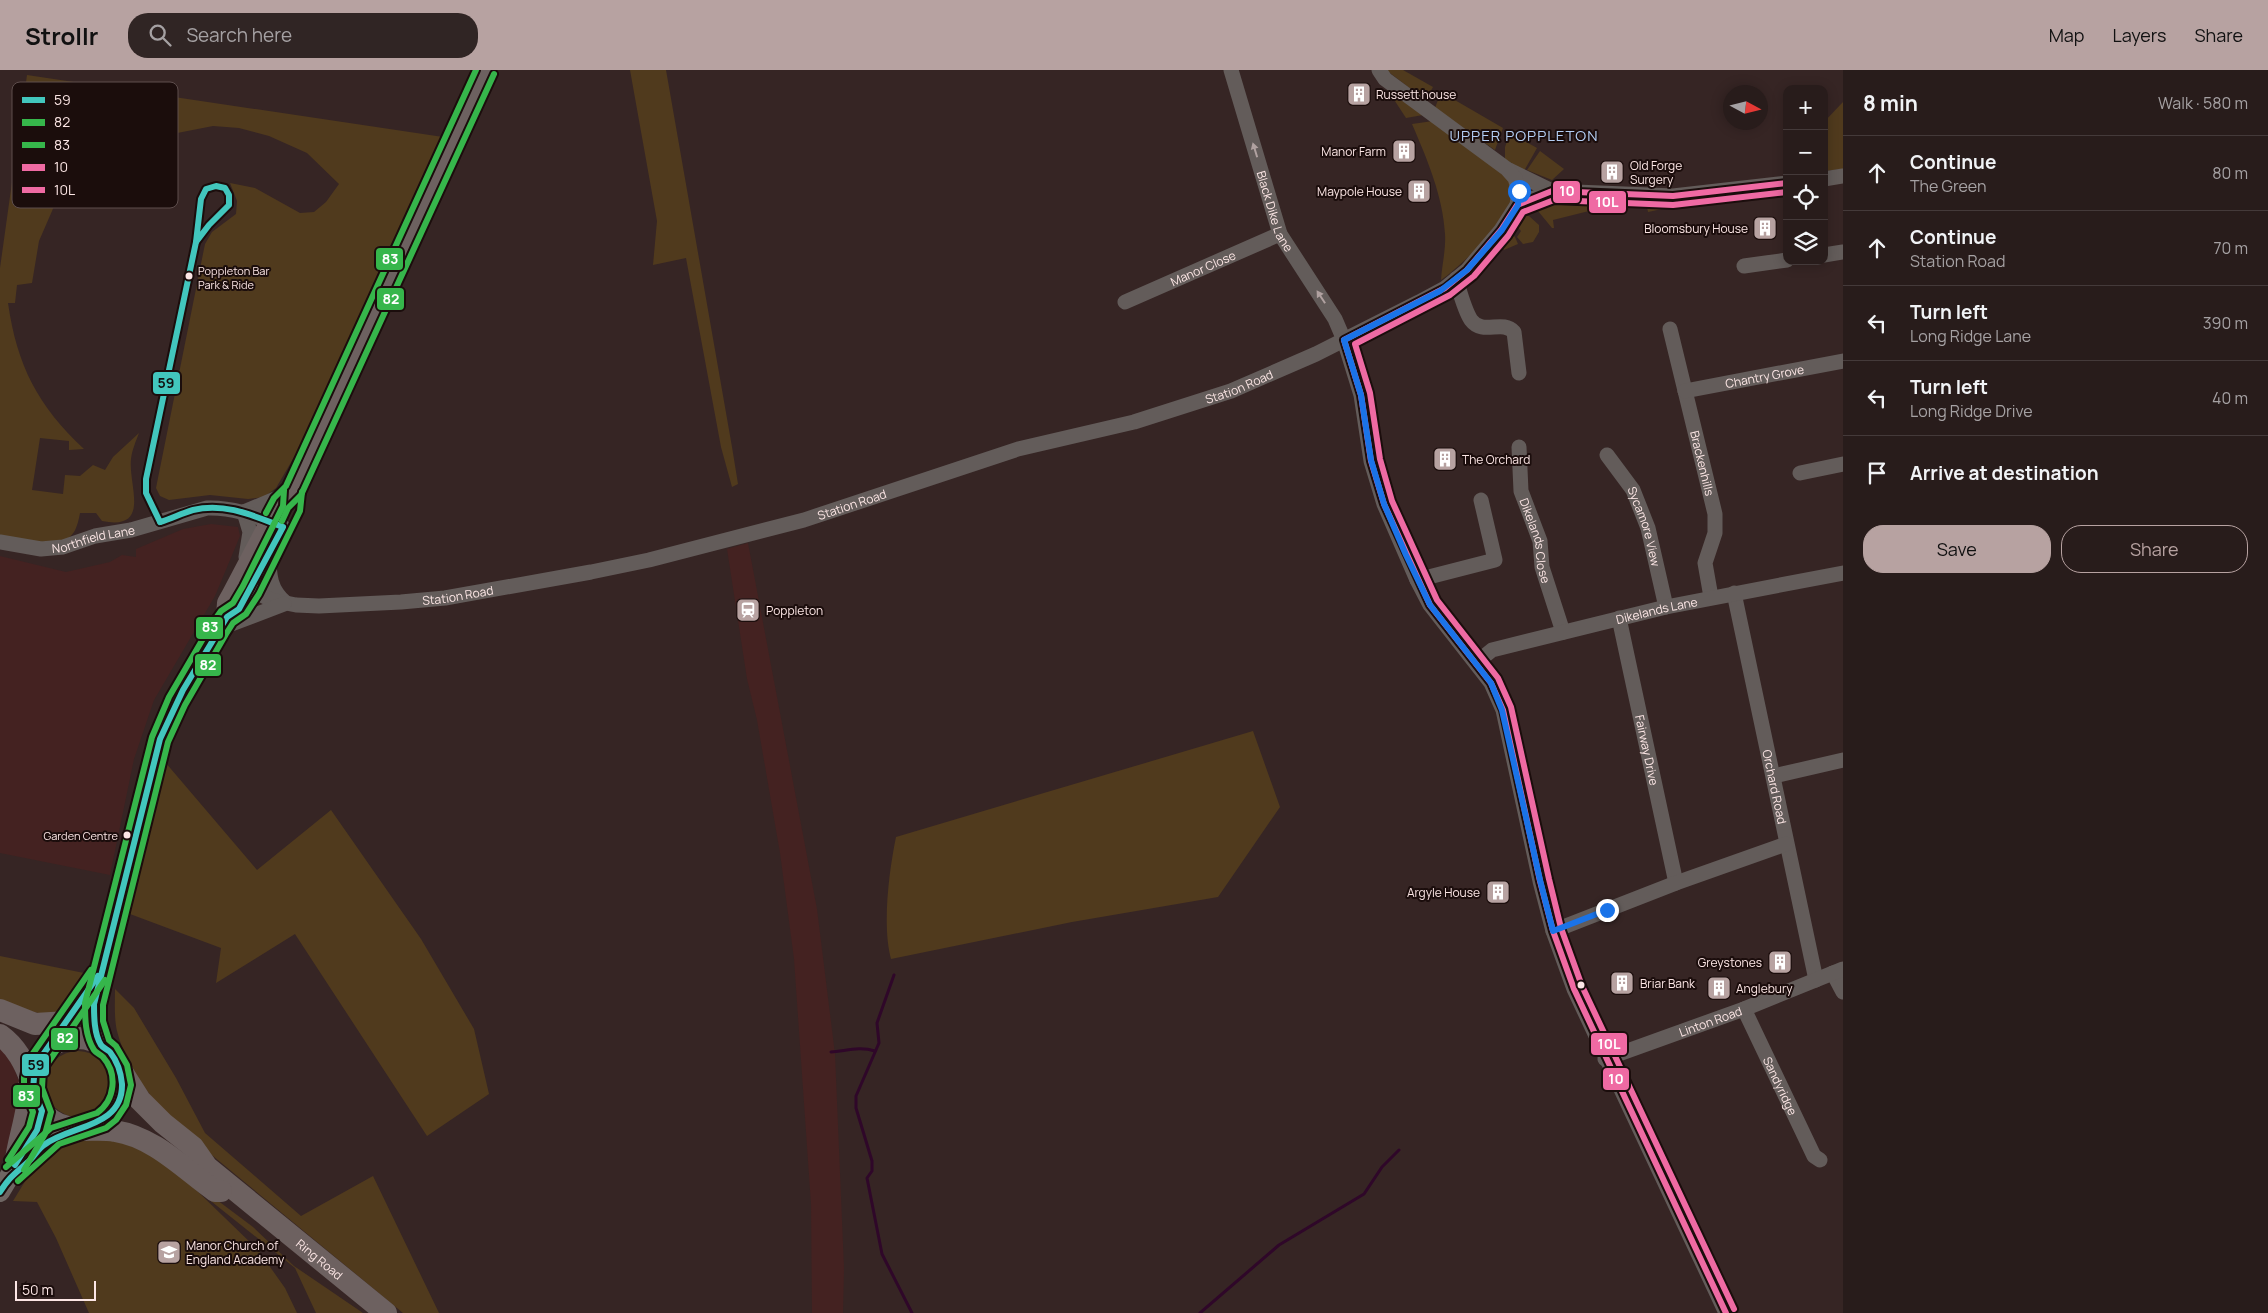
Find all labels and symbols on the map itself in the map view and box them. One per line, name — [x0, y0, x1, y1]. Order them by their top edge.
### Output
building icon: Russett house — [1346, 81, 1372, 107]
legend — [12, 82, 178, 208]
north arrow — [1723, 85, 1768, 130]
place label: Russett house — [1376, 86, 1456, 103]
text: 59 — [54, 90, 71, 109]
text: 82 — [54, 112, 70, 131]
district label: UPPER POPPLETON — [1450, 125, 1598, 146]
text: 83 — [54, 135, 70, 154]
building icon: Manor Farm — [1391, 138, 1417, 164]
one-way arrow — [1250, 143, 1258, 158]
place label: Manor Farm — [1321, 143, 1386, 160]
text: 10 — [54, 157, 68, 176]
place label: Old Forge Surgery — [1630, 157, 1682, 188]
building icon: Old Forge Surgery — [1599, 159, 1625, 185]
street label: Black Dike Lane — [1253, 169, 1298, 255]
building icon: Maypole House — [1406, 178, 1432, 204]
text: 10L — [54, 180, 75, 199]
route start — [1508, 180, 1531, 203]
line badge: 10 — [1552, 180, 1581, 204]
text: 10 — [1559, 181, 1575, 200]
place label: Maypole House — [1317, 183, 1402, 200]
line badge: 10L — [1588, 190, 1627, 214]
text: 10L — [1596, 192, 1619, 211]
building icon: Bloomsbury House — [1752, 215, 1778, 241]
place label: Bloomsbury House — [1644, 220, 1748, 237]
street label: Manor Close — [1168, 246, 1238, 290]
line badge: 83 — [375, 247, 404, 271]
text: 83 — [382, 249, 398, 268]
place label: Poppleton Bar Park & Ride — [198, 263, 269, 292]
marker: Poppleton Bar Park & Ride — [184, 271, 194, 281]
line badge: 82 — [376, 287, 405, 311]
text: 82 — [383, 289, 399, 308]
one-way arrow — [1316, 290, 1326, 304]
street label: Chantry Grove — [1724, 360, 1805, 392]
street label: Station Road — [1203, 365, 1275, 407]
line badge: 59 — [152, 371, 181, 395]
text: 59 — [158, 373, 174, 392]
street label: Brackenhills — [1686, 429, 1719, 497]
building icon: The Orchard — [1432, 446, 1458, 472]
place label: The Orchard — [1462, 451, 1530, 468]
street label: Sycamore View — [1624, 484, 1665, 568]
street label: Station Road — [815, 485, 888, 523]
street label: Dikelands Close — [1516, 495, 1555, 585]
street label: Northfield Lane — [51, 521, 137, 556]
street label: Station Road — [421, 581, 495, 609]
street label: Dikelands Lane — [1614, 593, 1699, 628]
station icon: Poppleton — [735, 597, 761, 623]
place label: Poppleton — [766, 602, 823, 619]
line badge: 83 — [195, 616, 224, 640]
text: 83 — [202, 617, 218, 636]
line badge: 82 — [194, 653, 222, 677]
text: 82 — [200, 655, 216, 674]
street label: Fairway Drive — [1632, 713, 1663, 787]
street label: Orchard Road — [1759, 748, 1791, 825]
place label: Garden Centre — [43, 828, 119, 843]
marker: Garden Centre — [122, 830, 132, 840]
building icon: Argyle House — [1485, 879, 1511, 905]
place label: Argyle House — [1407, 884, 1480, 901]
route end — [1596, 899, 1619, 922]
building icon: Greystones — [1767, 949, 1793, 975]
place label: Greystones — [1698, 954, 1762, 971]
building icon: Briar Bank — [1609, 970, 1635, 996]
place label: Briar Bank — [1640, 975, 1696, 992]
building icon: Anglebury — [1706, 975, 1732, 1001]
unlabelled marker — [1576, 980, 1586, 990]
place label: Anglebury — [1736, 980, 1793, 997]
street label: Linton Road — [1677, 1002, 1744, 1040]
line badge: 82 — [50, 1027, 79, 1051]
text: 82 — [57, 1028, 73, 1047]
line badge: 10L — [1590, 1032, 1628, 1056]
text: 10L — [1598, 1034, 1621, 1053]
line badge: 59 — [21, 1053, 50, 1077]
street label: Sandyridge — [1759, 1054, 1802, 1118]
text: 59 — [28, 1055, 44, 1074]
line badge: 10 — [1602, 1067, 1630, 1091]
text: 10 — [1608, 1069, 1624, 1088]
line badge: 83 — [12, 1084, 41, 1108]
text: 83 — [18, 1086, 34, 1105]
street label: Ring Road — [293, 1235, 347, 1283]
place label: Manor Church of England Academy — [186, 1237, 285, 1268]
school or university icon: Manor Church of England Academy — [156, 1239, 182, 1265]
scale bar — [15, 1278, 96, 1301]

